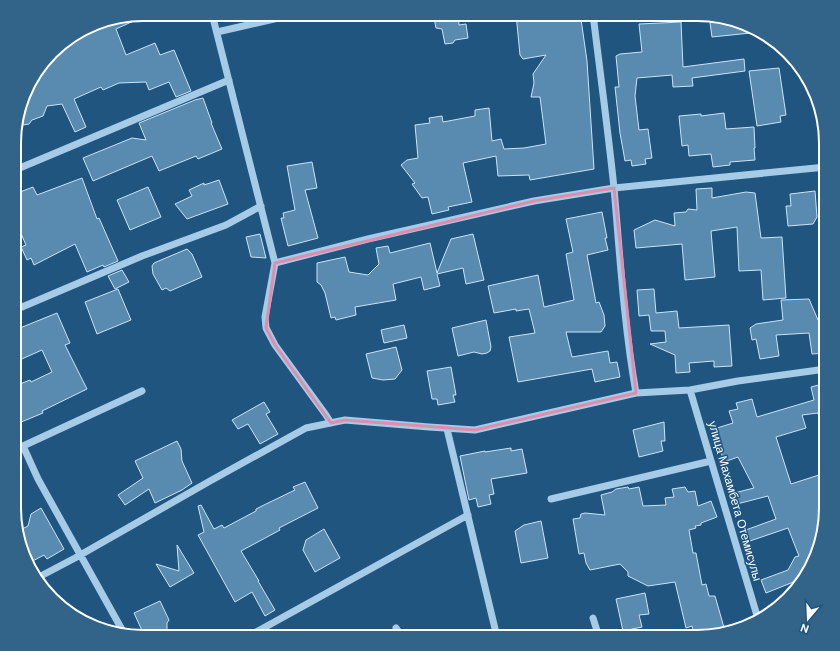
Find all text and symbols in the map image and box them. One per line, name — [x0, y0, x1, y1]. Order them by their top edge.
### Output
street label: улица Махамбета Отемисулы — [704, 419, 766, 583]
north arrow — [788, 599, 828, 639]
text: N — [799, 621, 811, 636]

